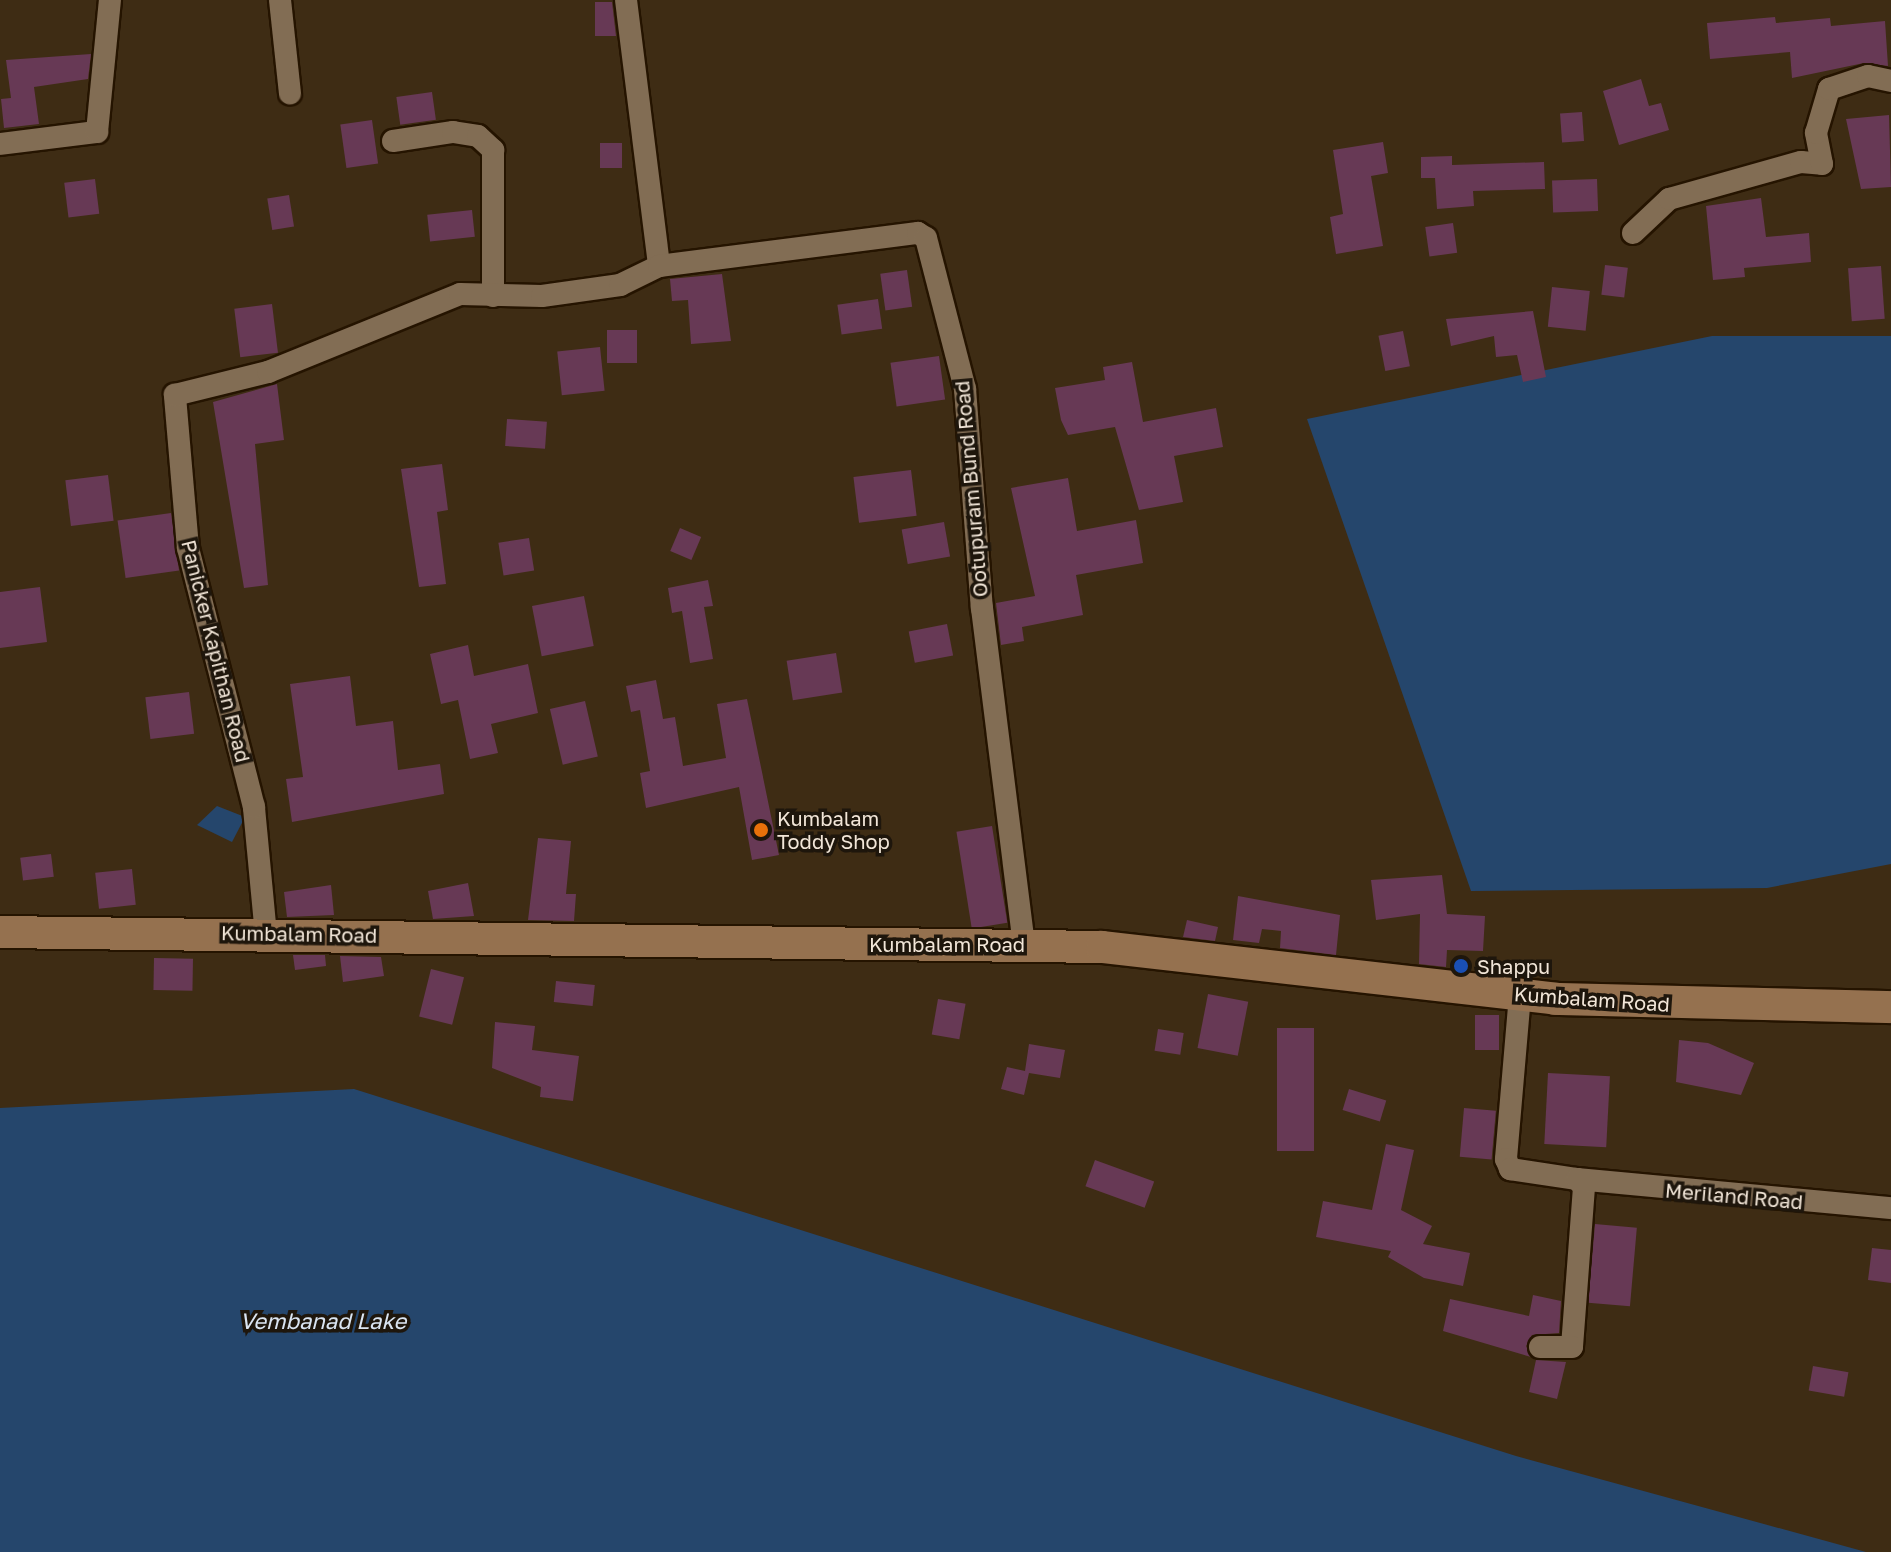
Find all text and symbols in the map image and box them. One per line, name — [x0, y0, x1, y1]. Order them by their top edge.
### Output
street label: Ootupuram Bund Road — [950, 380, 992, 598]
street label: Panicker Kapithan Road — [177, 537, 255, 765]
place label: Kumbalam Toddy Shop — [777, 806, 890, 853]
marker: Kumbalam Toddy Shop — [752, 821, 770, 839]
street label: Kumbalam Road — [221, 921, 377, 947]
street label: Kumbalam Road — [869, 932, 1025, 956]
place label: Shappu — [1477, 954, 1550, 978]
marker: Shappu — [1452, 957, 1470, 975]
street label: Kumbalam Road — [1513, 982, 1671, 1016]
street label: Meriland Road — [1664, 1178, 1804, 1214]
water label: Vembanad Lake — [240, 1308, 406, 1334]

